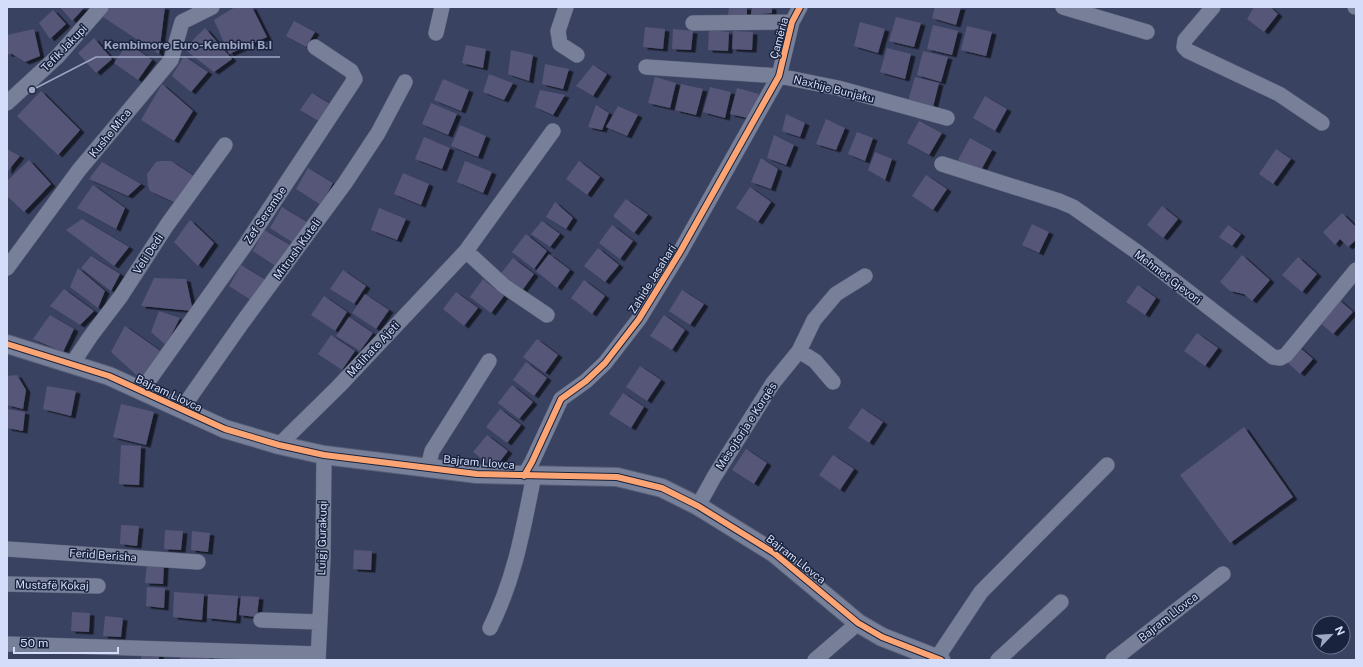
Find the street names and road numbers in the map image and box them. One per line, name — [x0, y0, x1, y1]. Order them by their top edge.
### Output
street label: Çamëria — [768, 16, 791, 60]
street label: Tefik Jakupi — [39, 22, 89, 74]
street label: Naxhije Bunjaku — [792, 73, 876, 105]
street label: Kushe Mica — [87, 106, 133, 160]
street label: Zef Serembe — [242, 184, 288, 246]
street label: Mitrush Kuteli — [271, 216, 323, 282]
street label: Veli Dedi — [131, 232, 165, 276]
street label: Zahide Jasahari — [626, 242, 678, 316]
street label: Mehmet Gjevori — [1132, 248, 1204, 306]
street label: Melihate Ajeti — [344, 319, 402, 379]
street label: Bajram Llovca — [134, 372, 204, 414]
street label: Mësojtorja e Korqës — [713, 380, 779, 472]
street label: Bajram Llovca — [443, 453, 515, 471]
street label: Luigj Gurakuqi — [315, 501, 329, 575]
street label: Bajram Llovca — [764, 532, 828, 586]
street label: Ferid Berisha — [69, 547, 137, 563]
street label: Mustafë Kokaj — [15, 578, 89, 592]
street label: Bajram Llovca — [1136, 590, 1200, 644]

